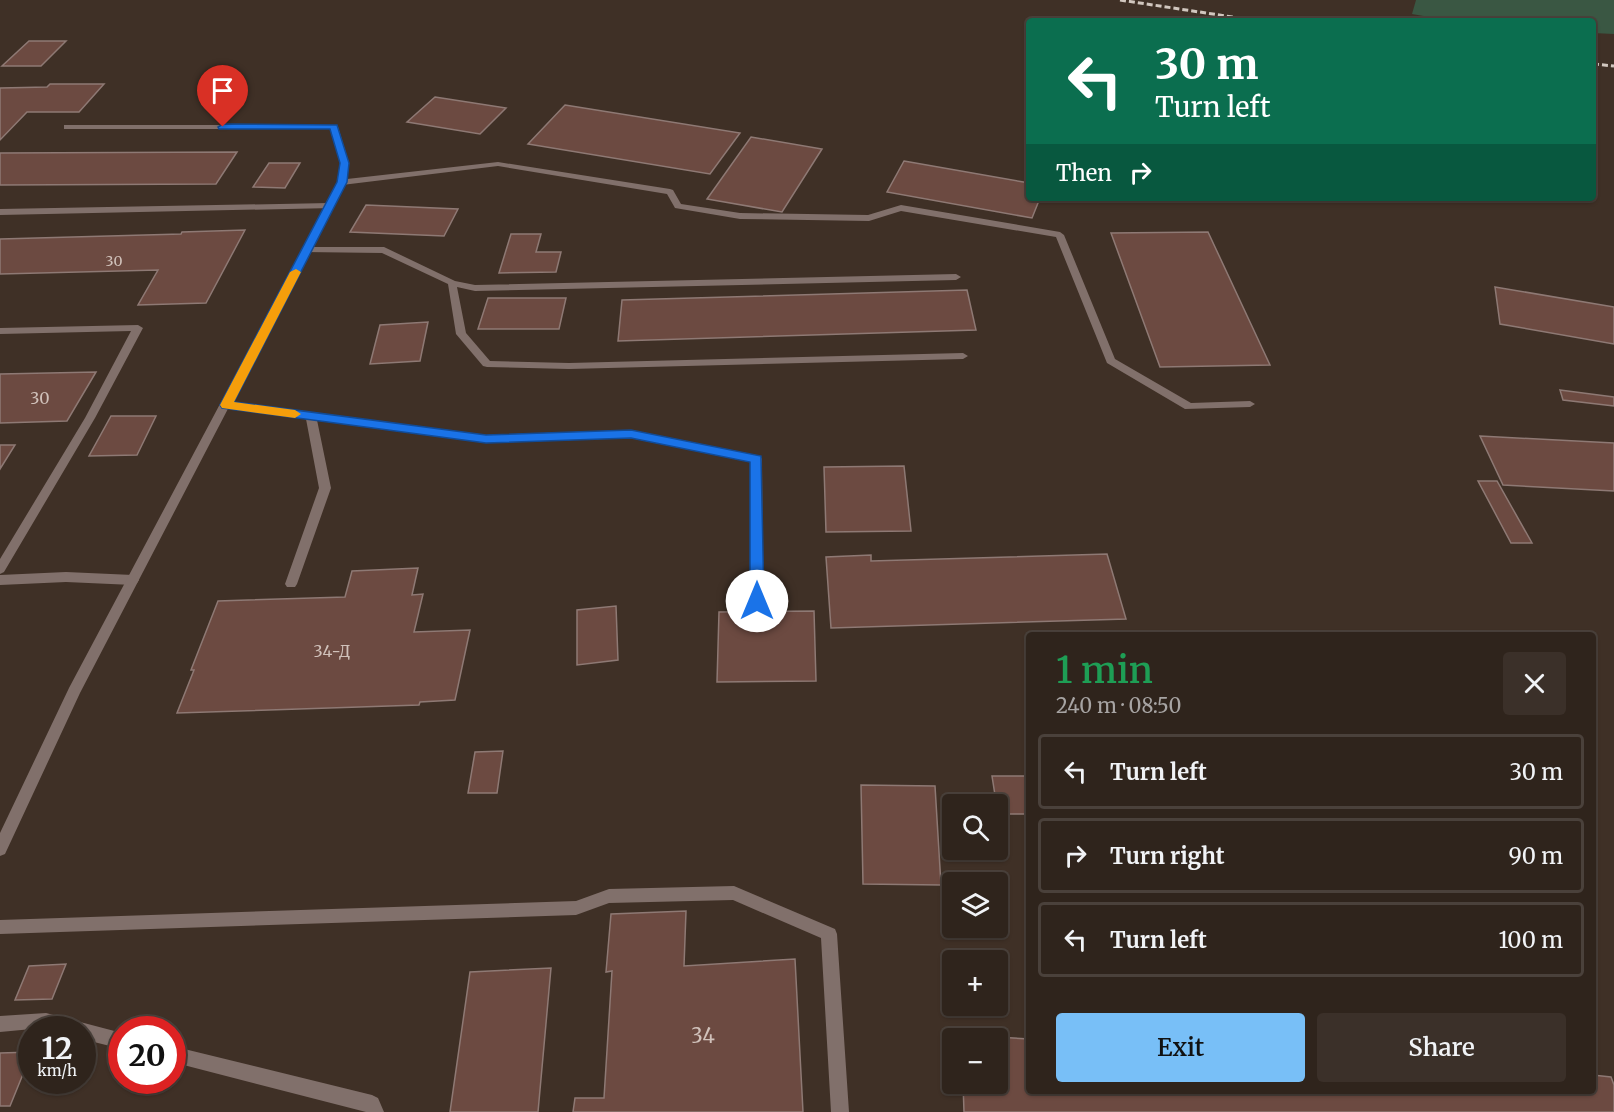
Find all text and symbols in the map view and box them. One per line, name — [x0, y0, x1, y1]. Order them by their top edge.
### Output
text: 30 m — [1155, 38, 1259, 90]
icon: left — [1056, 42, 1134, 120]
pin — [197, 65, 248, 127]
icon: arrive — [206, 74, 239, 107]
text: Turn left — [1155, 90, 1270, 124]
icon: right — [1124, 156, 1157, 189]
text: Then — [1056, 159, 1112, 187]
house number: 30 — [106, 252, 122, 270]
house number: 30 — [30, 388, 50, 408]
position arrow — [725, 569, 789, 633]
house number: 34-Д — [314, 641, 350, 661]
text: 1 min — [1056, 648, 1153, 693]
button: close — [1503, 652, 1566, 715]
text: 240 m · 08:50 — [1056, 693, 1181, 718]
icon: left — [1059, 755, 1092, 788]
text: Turn left — [1110, 758, 1207, 786]
text: 30 m — [1509, 758, 1563, 786]
map controls — [942, 794, 1008, 1094]
button: search — [942, 794, 1008, 860]
icon: right — [1059, 839, 1092, 872]
text: Turn right — [1110, 842, 1224, 870]
text: 90 m — [1508, 842, 1563, 870]
button: layers — [942, 872, 1008, 938]
icon: left — [1059, 923, 1092, 956]
text: Turn left — [1110, 926, 1207, 954]
text: 100 m — [1498, 926, 1563, 954]
button: + — [942, 950, 1008, 1016]
button: Exit — [1056, 1013, 1305, 1082]
button: Share — [1317, 1013, 1566, 1082]
speed limit sign: 20 — [108, 1016, 186, 1094]
house number: 34 — [691, 1023, 715, 1048]
button: − — [942, 1028, 1008, 1094]
text: 12 — [41, 1029, 73, 1067]
text: km/h — [37, 1061, 77, 1080]

